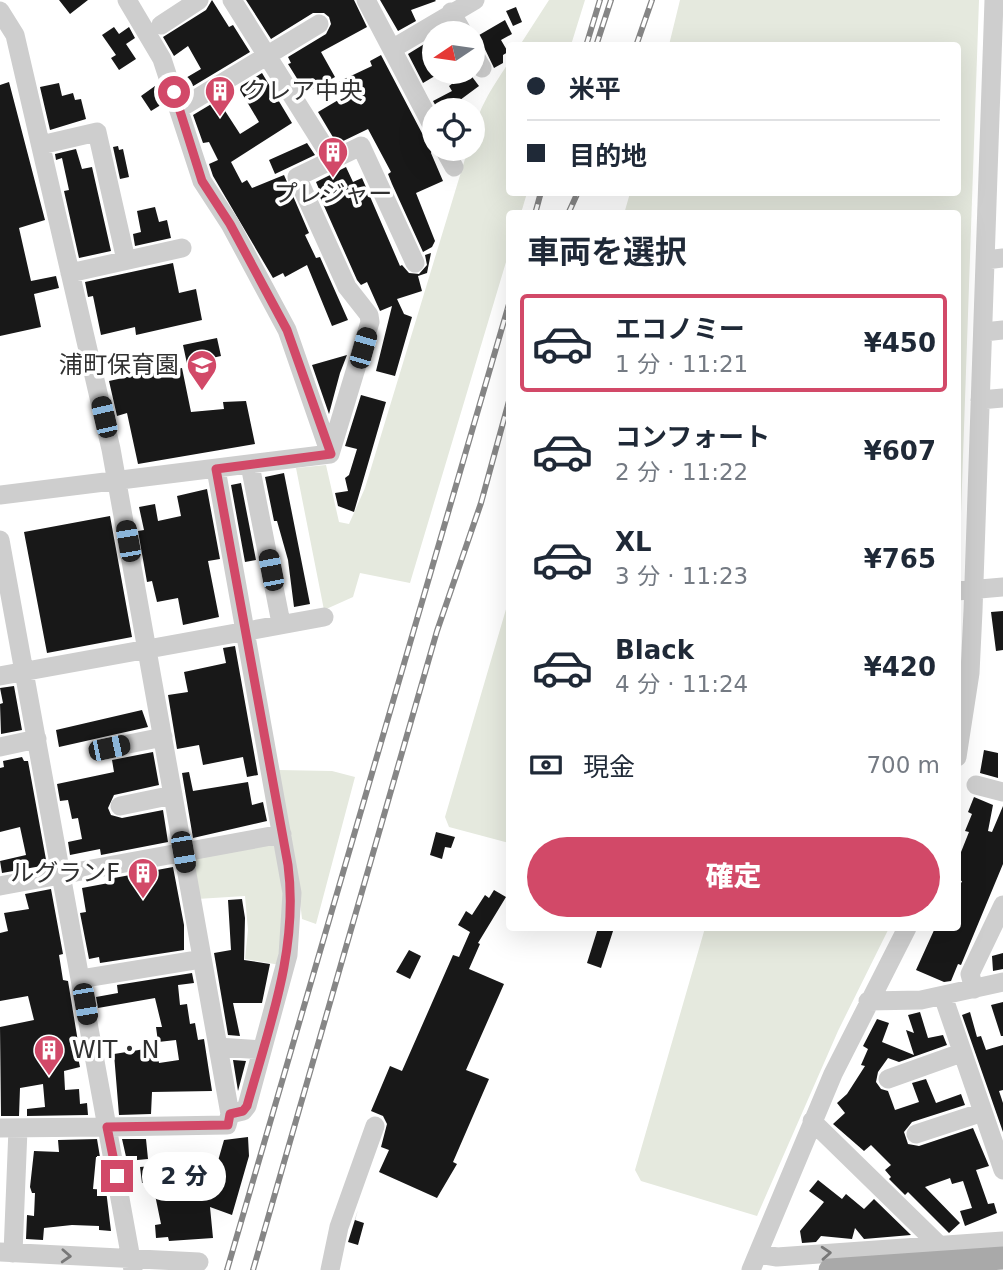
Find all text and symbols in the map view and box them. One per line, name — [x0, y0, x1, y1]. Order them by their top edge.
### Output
north arrow — [422, 21, 485, 84]
map controls — [422, 21, 485, 161]
building icon: クレア中央 — [203, 74, 237, 118]
text: 米平 — [569, 74, 621, 104]
route start — [158, 76, 190, 108]
place label: クレア中央 — [243, 77, 363, 105]
button: locate — [422, 98, 485, 161]
building icon: プレジャー — [316, 135, 350, 179]
text: 目的地 — [569, 141, 647, 171]
place label: プレジャー — [274, 180, 392, 208]
text: 車両を選択 — [527, 233, 687, 271]
icon: car — [531, 312, 594, 375]
text: エコノミー — [615, 314, 745, 344]
car — [348, 325, 379, 371]
text: ¥450 — [864, 328, 936, 358]
school or university icon: 浦町保育園 — [185, 348, 219, 392]
place label: 浦町保育園 — [59, 351, 179, 379]
text: 1 分 · 11:21 — [615, 351, 748, 377]
car — [90, 394, 119, 440]
icon: car — [531, 420, 594, 483]
text: コンフォート — [615, 422, 770, 452]
text: ¥607 — [864, 436, 936, 466]
text: 2 分 · 11:22 — [615, 459, 748, 485]
car — [115, 518, 142, 564]
text: XL — [615, 527, 652, 557]
icon: car — [531, 528, 594, 591]
text: ¥765 — [864, 544, 936, 574]
car — [257, 547, 286, 593]
text: 3 分 · 11:23 — [615, 563, 748, 589]
text: Black — [615, 635, 694, 665]
icon: car — [531, 636, 594, 699]
text: ¥420 — [864, 652, 936, 682]
text: 4 分 · 11:24 — [615, 671, 748, 697]
car — [87, 733, 132, 763]
icon: cash — [527, 746, 565, 784]
text: 現金 — [583, 752, 635, 782]
text: 700 m — [866, 752, 940, 778]
car — [170, 829, 197, 875]
button: 確定 — [527, 837, 940, 917]
building icon: ルグランF — [126, 856, 160, 900]
place label: ルグランF — [10, 859, 120, 887]
car — [72, 981, 99, 1027]
building icon: WIT・N — [32, 1033, 66, 1077]
place label: WIT・N — [72, 1036, 159, 1064]
callout: 2 分 — [142, 1152, 226, 1200]
route end — [101, 1160, 133, 1192]
text: 2 分 — [160, 1163, 208, 1189]
one-way arrow — [820, 1246, 831, 1261]
one-way arrow — [61, 1248, 72, 1263]

